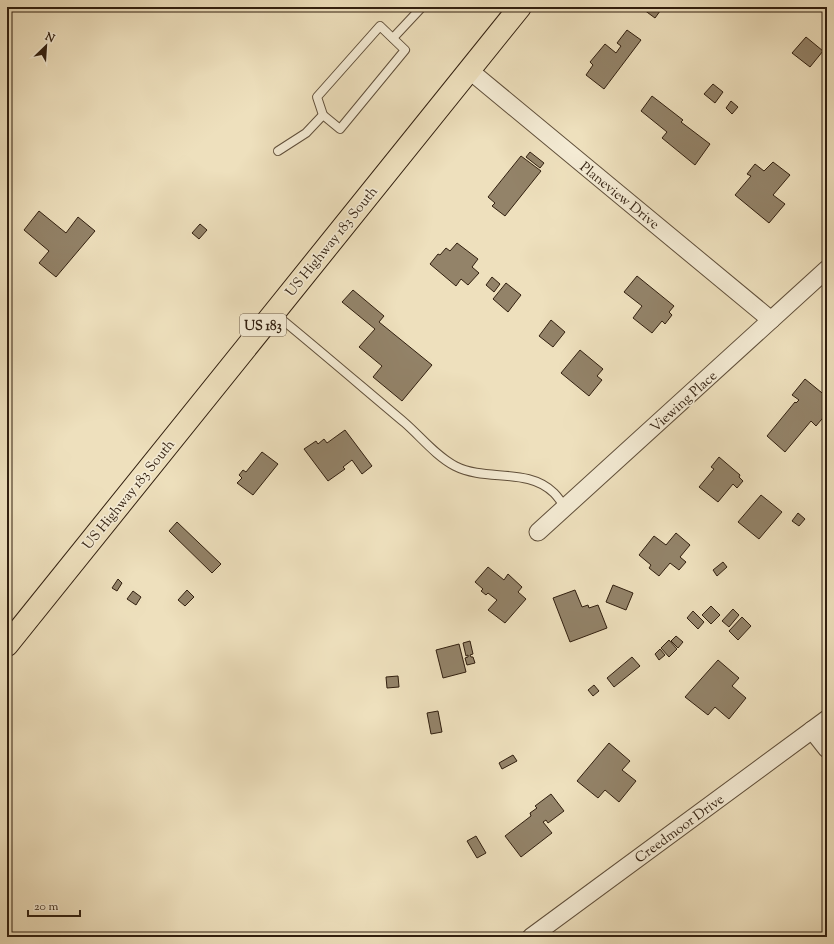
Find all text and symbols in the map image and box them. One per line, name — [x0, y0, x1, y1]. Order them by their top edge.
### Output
north arrow — [26, 26, 66, 66]
text: N — [42, 28, 57, 47]
street label: Planeview Drive — [575, 158, 663, 235]
street label: US Highway 183 South — [282, 183, 383, 302]
road number: US 183 — [240, 314, 286, 336]
street label: Viewing Place — [646, 367, 722, 438]
street label: US Highway 183 South — [79, 436, 180, 555]
street label: Creedmoor Drive — [631, 790, 729, 869]
scale bar — [28, 892, 80, 918]
text: 20 m — [34, 898, 59, 916]

